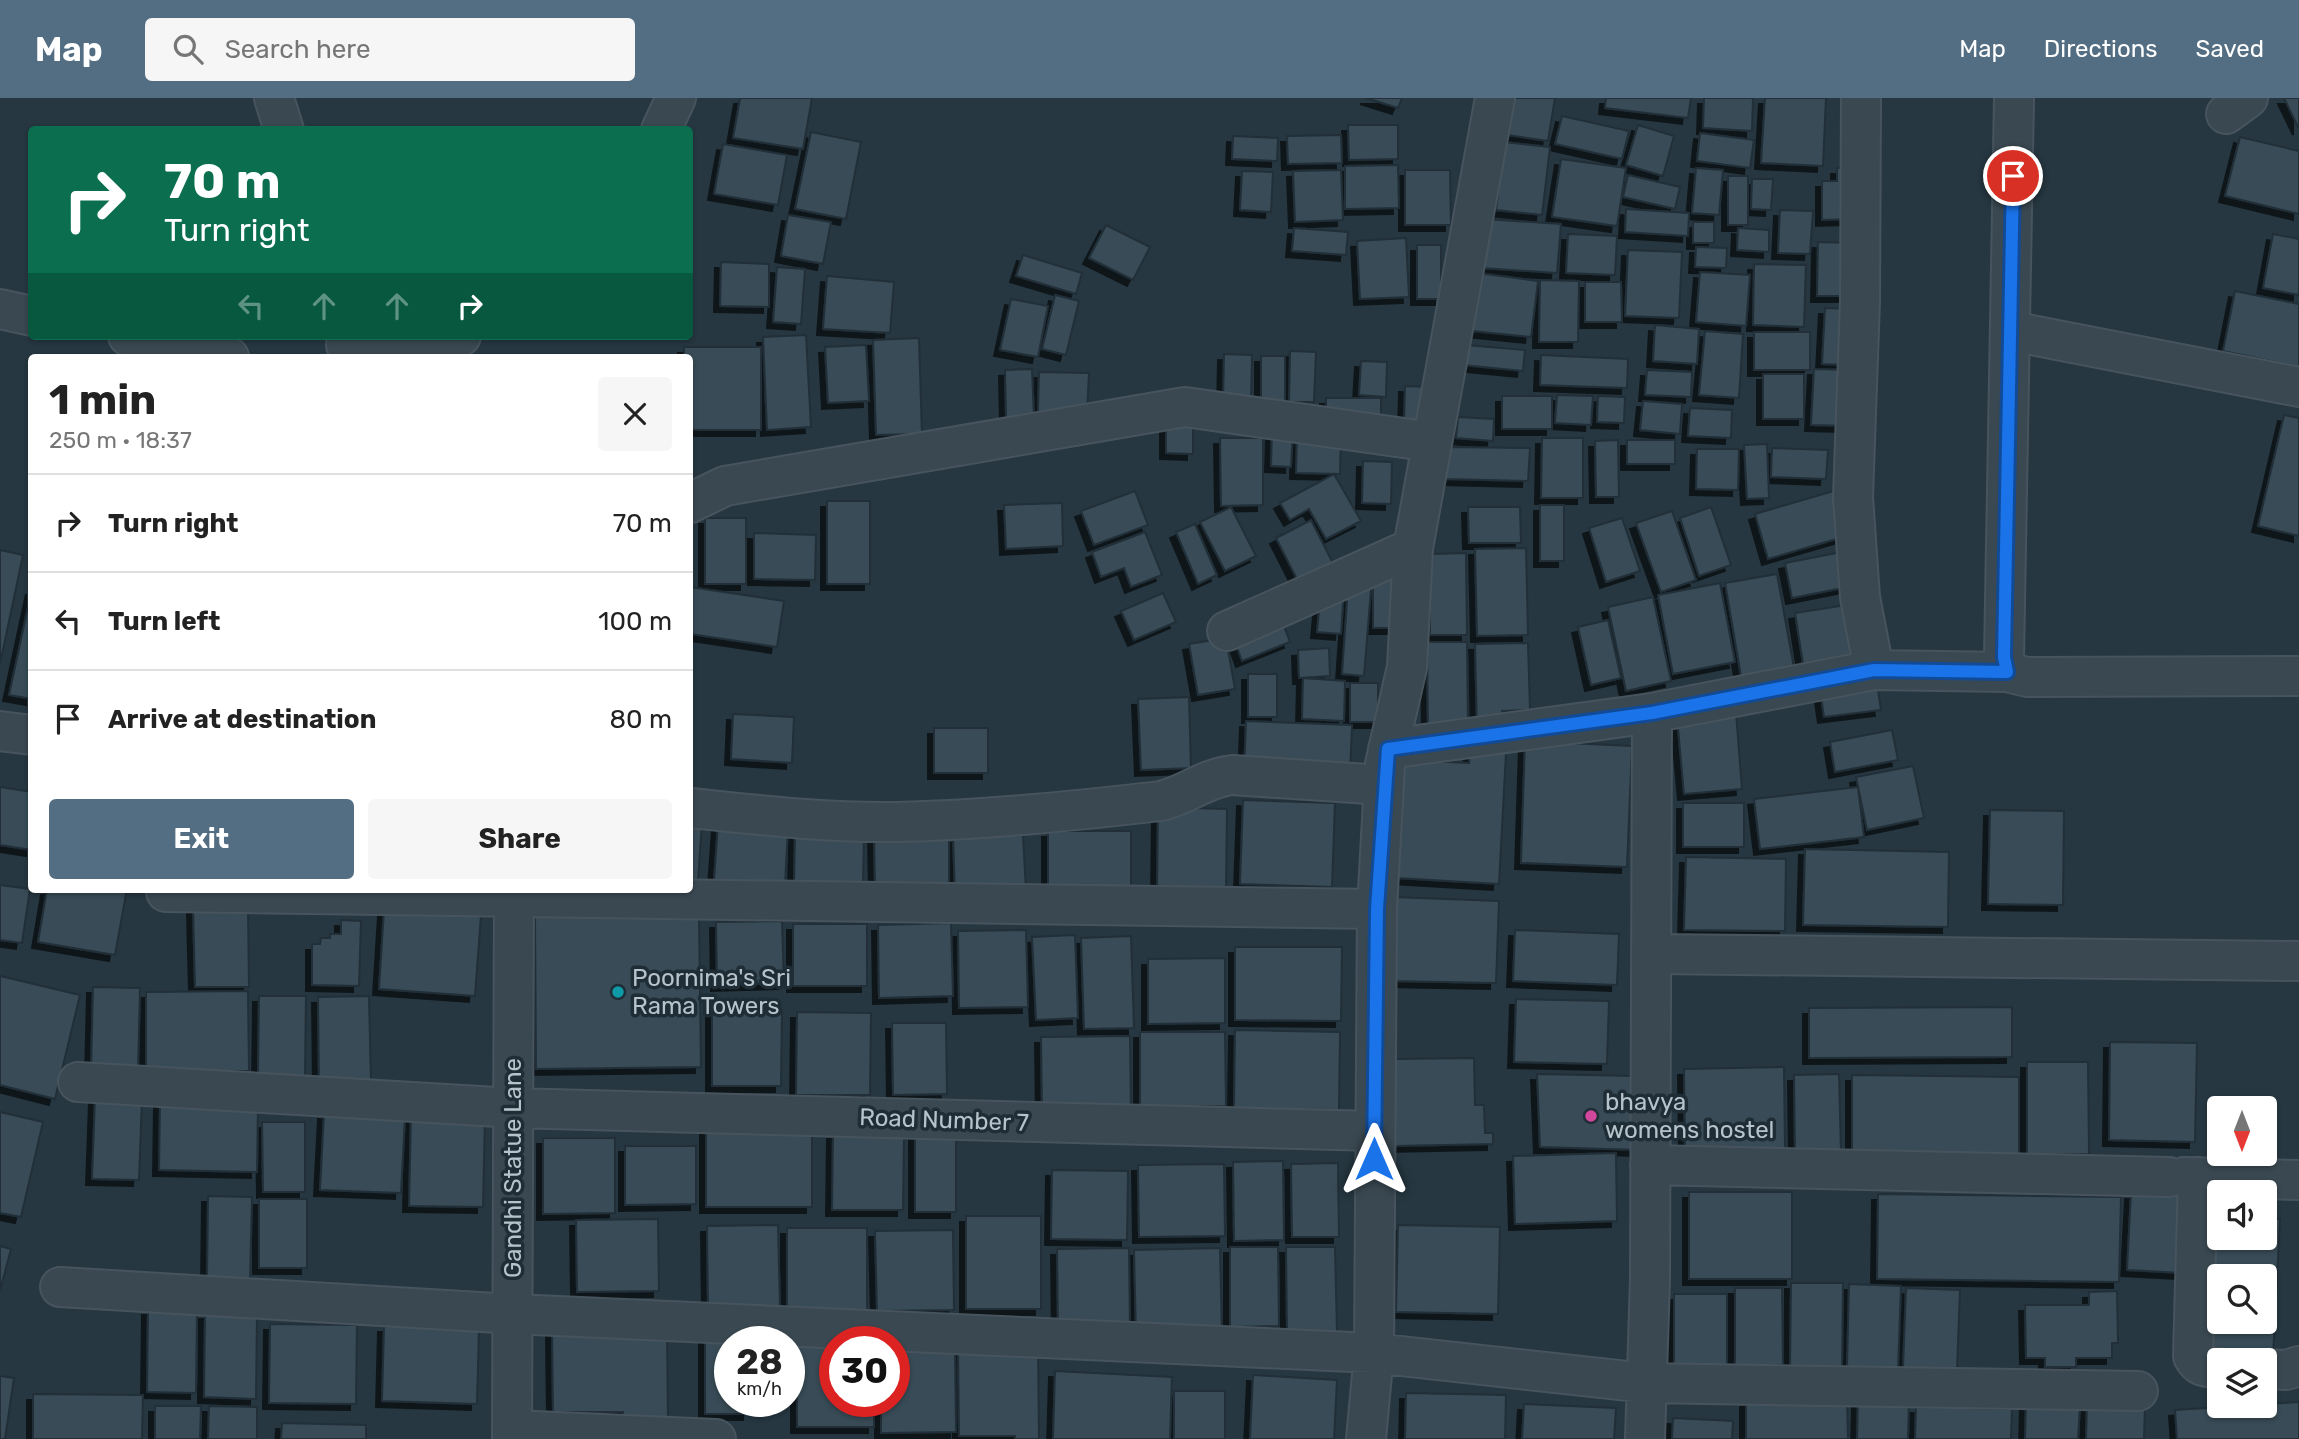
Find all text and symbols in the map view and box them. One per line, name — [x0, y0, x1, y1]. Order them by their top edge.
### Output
search box — [145, 18, 635, 81]
text: Map — [35, 30, 103, 69]
icon: search — [169, 30, 207, 68]
text: Search here — [225, 34, 370, 65]
text: Map — [1959, 35, 2006, 63]
text: Directions — [2044, 35, 2157, 63]
text: Saved — [2195, 35, 2264, 63]
pin — [1983, 146, 2043, 206]
text: 70 m — [164, 152, 281, 210]
icon: right — [49, 154, 140, 245]
icon: arrive — [1994, 157, 2032, 195]
text: Turn right — [164, 211, 309, 249]
icon: left — [232, 287, 270, 325]
icon: ahead — [305, 287, 343, 325]
icon: ahead — [378, 287, 416, 325]
icon: right — [451, 287, 489, 325]
text: 1 min — [49, 375, 156, 425]
button: close — [598, 377, 672, 451]
text: 250 m · 18:37 — [49, 426, 192, 454]
icon: right — [49, 504, 87, 542]
text: Turn right — [108, 508, 238, 539]
text: 70 m — [613, 508, 672, 539]
icon: left — [49, 602, 87, 640]
text: Turn left — [108, 606, 220, 637]
text: 100 m — [598, 606, 672, 637]
icon: arrive — [49, 700, 87, 738]
text: Arrive at destination — [108, 704, 376, 735]
text: 80 m — [609, 704, 672, 735]
button: Exit — [49, 799, 354, 879]
button: Share — [368, 799, 672, 879]
place label: Poornima's Sri Rama Towers — [632, 964, 791, 1020]
marker: Poornima's Sri Rama Towers — [610, 984, 626, 1000]
street label: Gandhi Statue Lane — [499, 1058, 527, 1278]
place label: bhavya womens hostel — [1605, 1088, 1774, 1144]
north arrow — [2207, 1096, 2277, 1166]
map controls — [2207, 1096, 2277, 1418]
street label: Road Number 7 — [859, 1103, 1029, 1137]
marker: bhavya womens hostel — [1583, 1108, 1599, 1124]
position arrow — [1337, 1122, 1411, 1196]
button: sound — [2207, 1180, 2277, 1250]
button: search — [2207, 1264, 2277, 1334]
speed limit sign: 30 — [819, 1326, 910, 1417]
text: 28 — [736, 1341, 783, 1383]
button: layers — [2207, 1348, 2277, 1418]
text: km/h — [737, 1378, 782, 1400]

